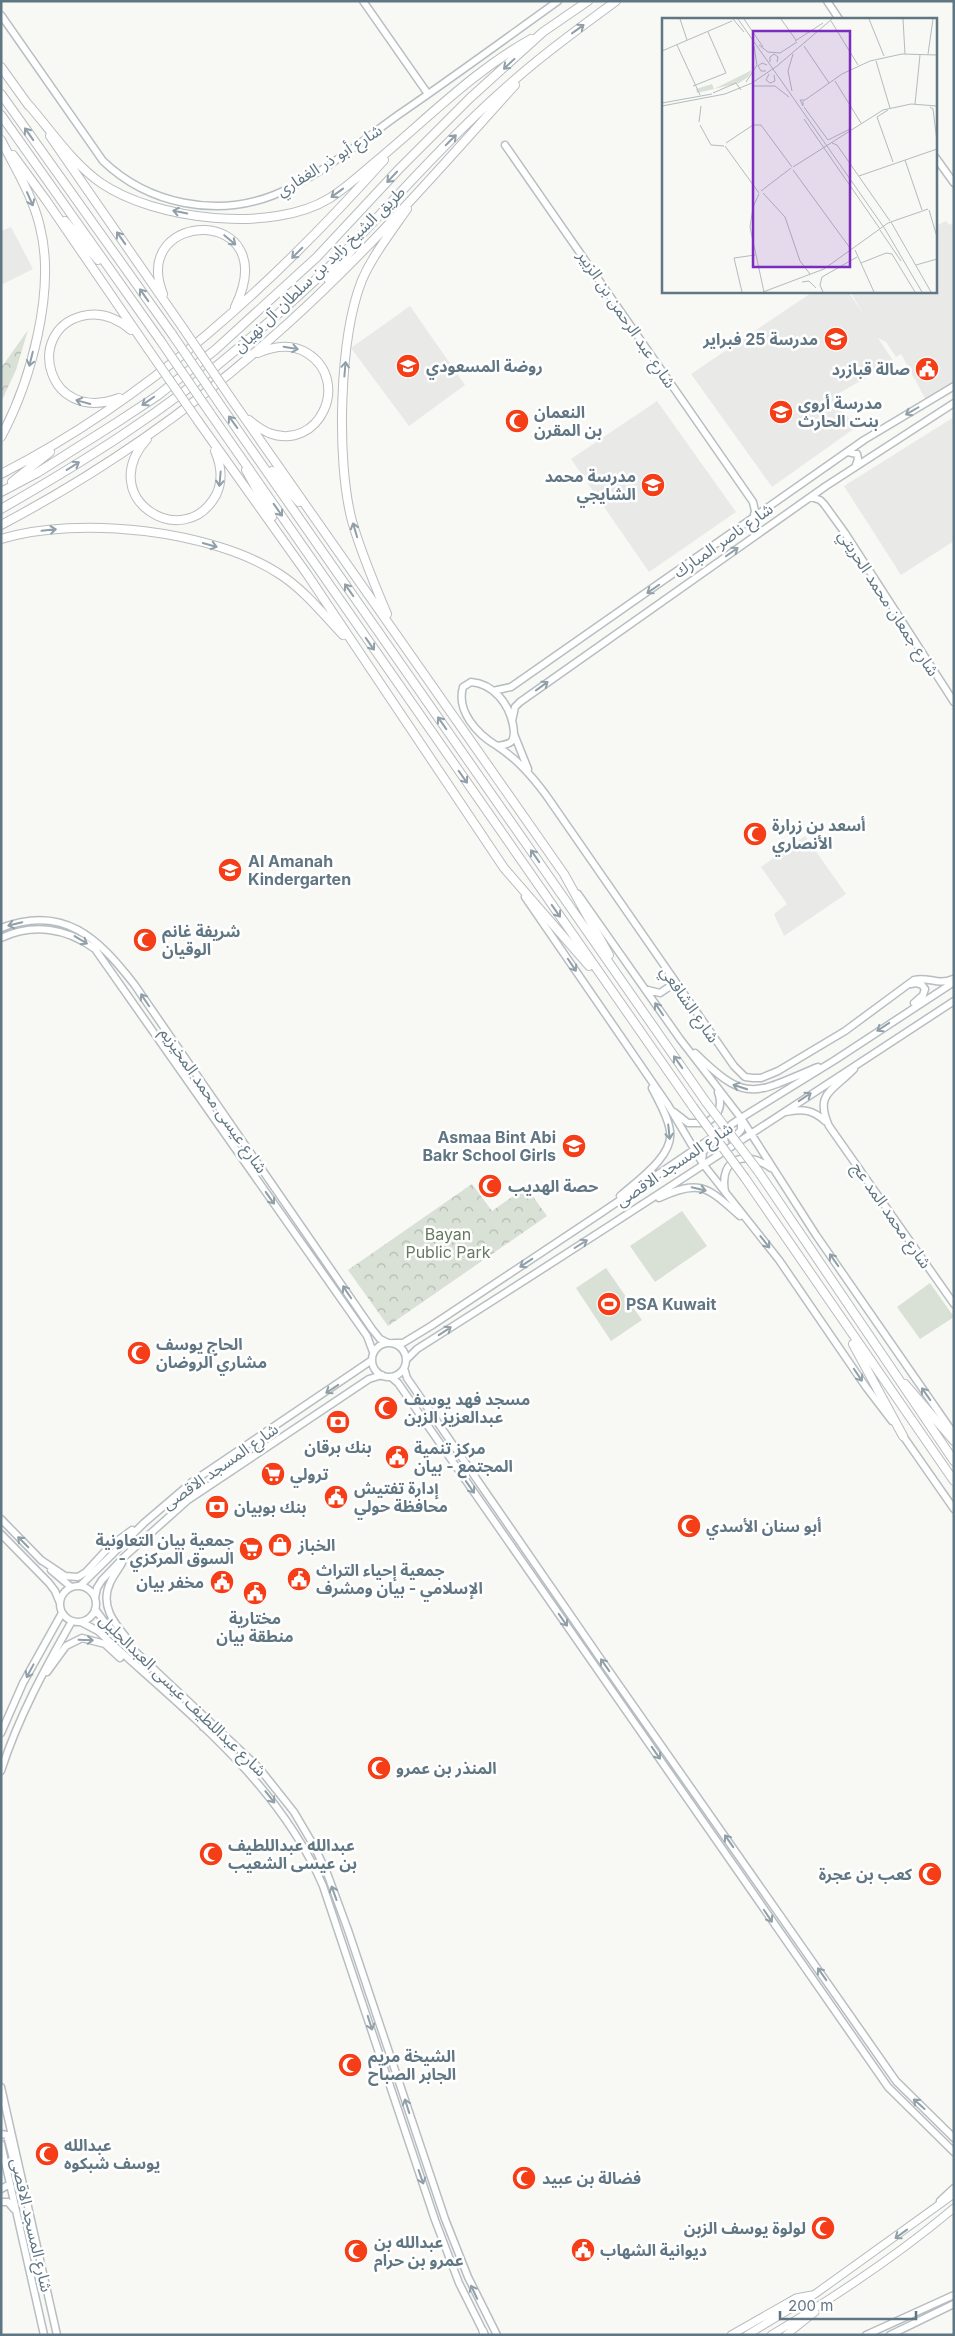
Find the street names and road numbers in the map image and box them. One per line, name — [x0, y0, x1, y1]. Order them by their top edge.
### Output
street label: شارع أبو ذر الغفاري — [273, 120, 387, 203]
street label: طريق الشيخ زايد بن سلطان آل نهيان — [229, 181, 411, 359]
street label: شارع عبد الرحمن بن الزبير — [570, 246, 680, 393]
street label: شارع ناصر المبارك — [669, 498, 778, 584]
street label: شارع جمعان محمد الحريتي — [832, 526, 944, 681]
street label: شارع الشافعي — [654, 962, 724, 1048]
street label: شارع عيسى محمد المخيزيم — [154, 1023, 272, 1178]
street label: شارع المسجد الاقصى — [612, 1117, 738, 1213]
street label: شارع محمد المد عج — [845, 1158, 936, 1274]
street label: شارع المسجد الاقصى — [158, 1419, 284, 1516]
street label: شارع عبداللطيف عيسى العبدالجليل — [93, 1610, 271, 1782]
street label: شارع المسجد الاقصى — [4, 2156, 57, 2295]

